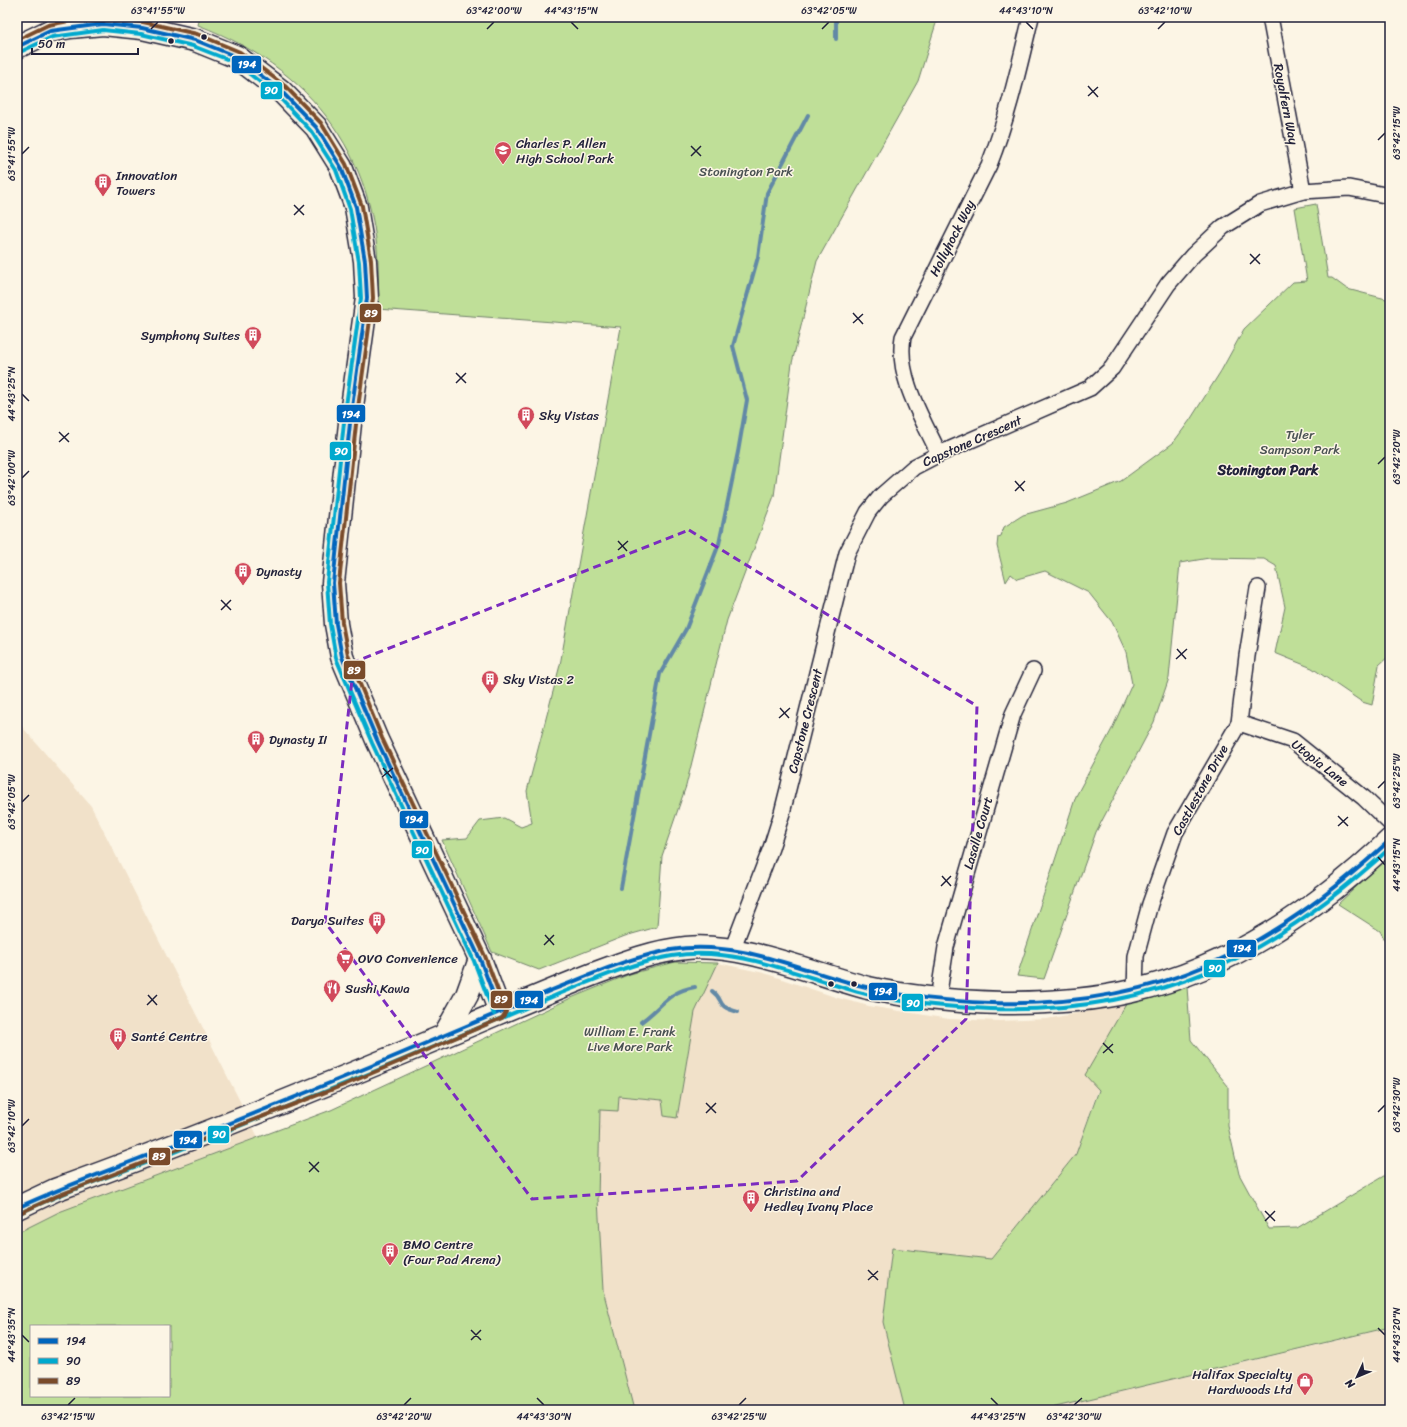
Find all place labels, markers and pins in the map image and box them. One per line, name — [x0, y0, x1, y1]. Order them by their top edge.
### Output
unlabelled marker — [199, 32, 209, 42]
unlabelled marker — [166, 36, 176, 46]
place label: Charles P. Allen High School Park — [516, 132, 614, 170]
school or university icon: Charles P. Allen High School Park — [493, 140, 513, 165]
place label: Innovation Towers — [115, 164, 177, 202]
building icon: Innovation Towers — [93, 172, 113, 197]
place label: Symphony Suites — [141, 324, 240, 347]
building icon: Symphony Suites — [243, 325, 263, 350]
place label: Sky Vistas — [539, 404, 599, 427]
building icon: Sky Vistas — [516, 405, 536, 430]
place label: Dynasty — [256, 560, 302, 583]
building icon: Dynasty — [233, 561, 253, 586]
place label: Sky Vistas 2 — [503, 668, 574, 691]
building icon: Sky Vistas 2 — [480, 669, 500, 694]
place label: Dynasty II — [269, 728, 327, 751]
building icon: Dynasty II — [246, 729, 266, 754]
place label: Darya Suites — [291, 909, 365, 932]
building icon: Darya Suites — [367, 910, 387, 935]
place label: OVO Convenience — [358, 947, 458, 970]
supermarket icon: OVO Convenience — [335, 948, 355, 973]
place label: Sushi Kawa — [345, 977, 410, 1000]
restaurant icon: Sushi Kawa — [322, 978, 342, 1003]
unlabelled marker — [826, 979, 836, 989]
unlabelled marker — [849, 979, 859, 989]
place label: Santé Centre — [131, 1025, 208, 1048]
building icon: Santé Centre — [108, 1026, 128, 1051]
place label: Christina and Hedley Ivany Place — [764, 1180, 874, 1218]
building icon: Christina and Hedley Ivany Place — [741, 1188, 761, 1213]
place label: BMO Centre (Four Pad Arena) — [403, 1233, 501, 1271]
building icon: BMO Centre (Four Pad Arena) — [380, 1241, 400, 1266]
place label: Halifax Specialty Hardwoods Ltd — [1192, 1363, 1293, 1401]
shop icon: Halifax Specialty Hardwoods Ltd — [1295, 1371, 1315, 1396]

